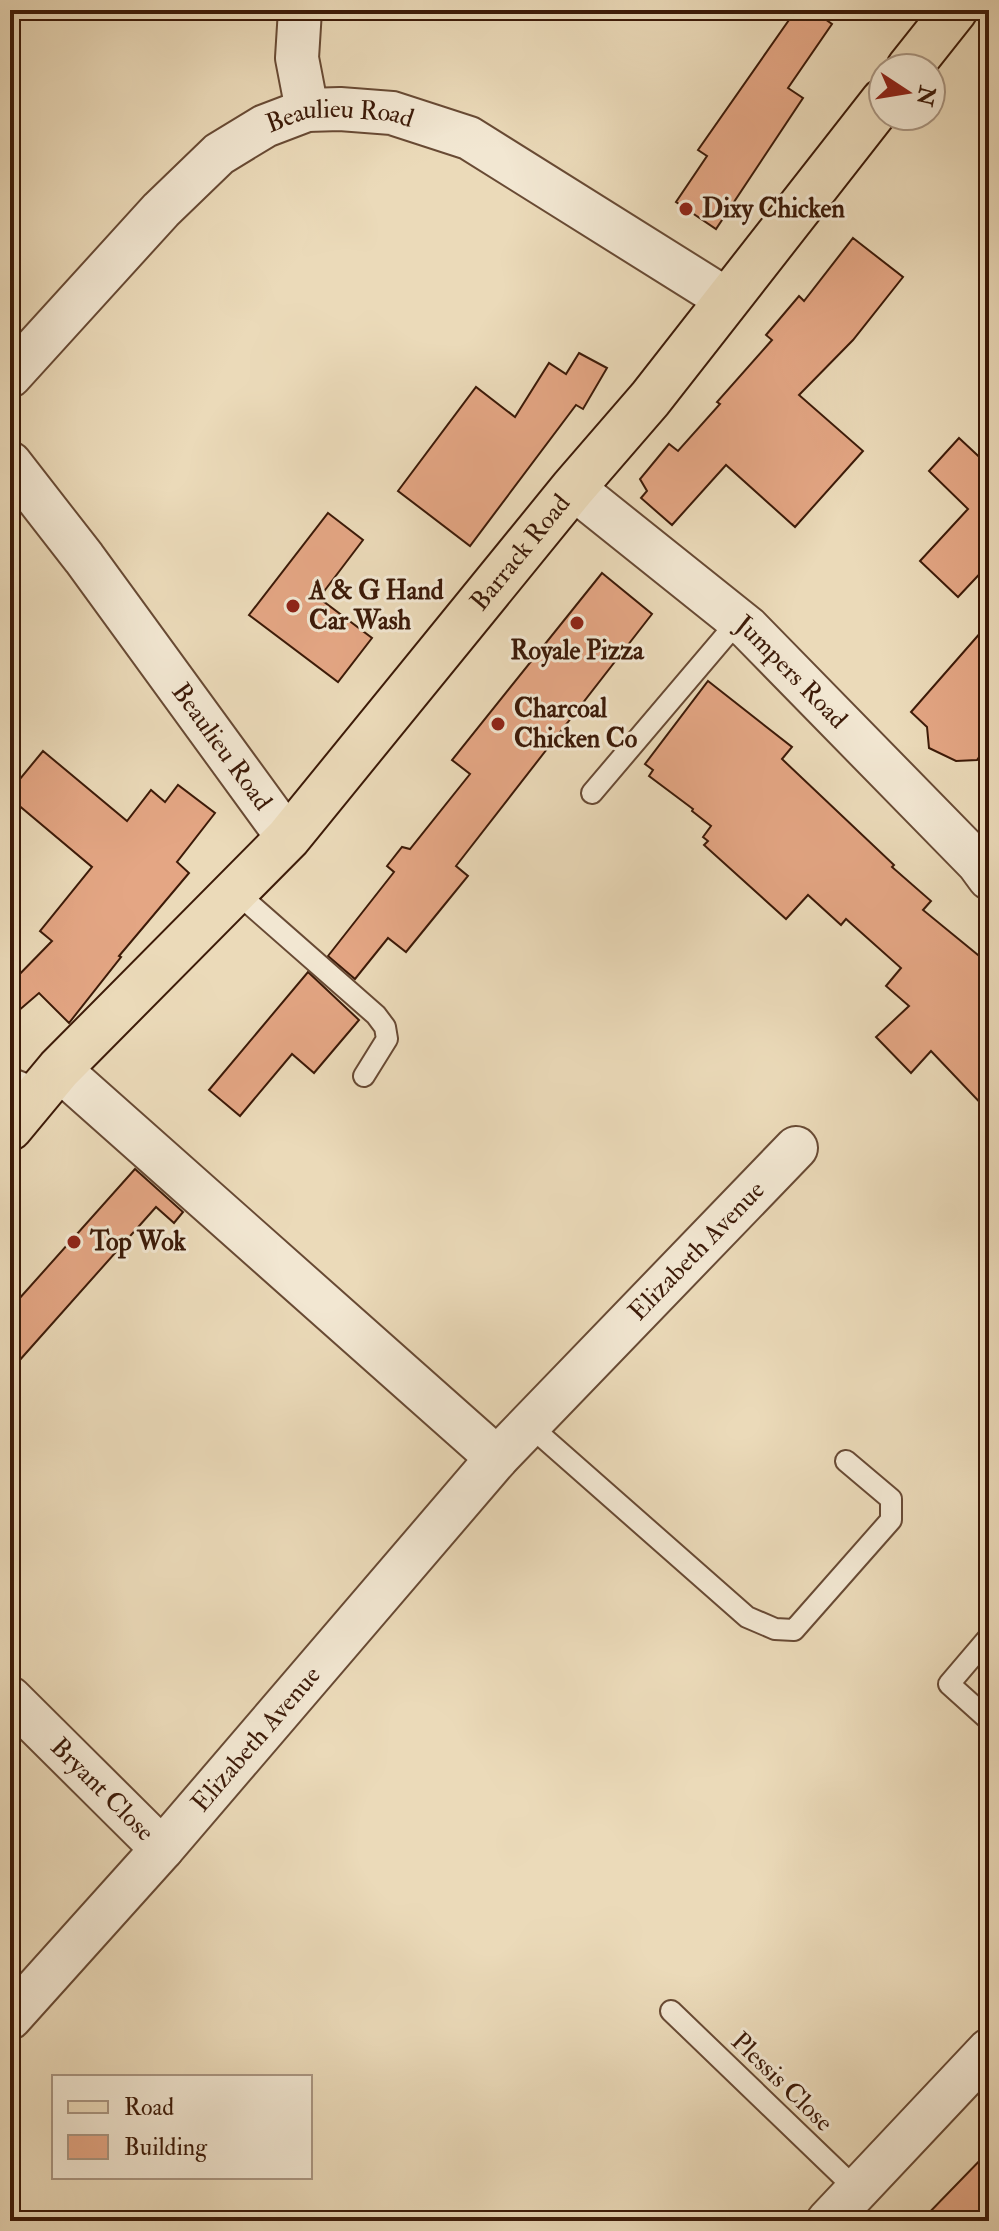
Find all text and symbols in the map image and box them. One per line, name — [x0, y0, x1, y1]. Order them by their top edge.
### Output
north arrow — [867, 52, 947, 132]
text: N — [910, 82, 942, 109]
street label: Beaulieu Road — [261, 93, 418, 140]
place label: Dixy Chicken — [702, 193, 845, 226]
marker: Dixy Chicken — [677, 200, 695, 218]
street label: Barrack Road — [464, 488, 577, 617]
place label: A & G Hand Car Wash — [308, 575, 444, 637]
marker: A & G Hand Car Wash — [284, 597, 302, 615]
street label: Jumpers Road — [729, 608, 854, 736]
marker: Royale Pizza — [568, 614, 586, 632]
place label: Royale Pizza — [510, 635, 645, 668]
street label: Beaulieu Road — [165, 677, 279, 817]
place label: Charcoal Chicken Co — [514, 693, 638, 755]
marker: Charcoal Chicken Co — [489, 715, 507, 733]
street label: Elizabeth Avenue — [622, 1174, 772, 1328]
place label: Top Wok — [89, 1226, 187, 1259]
marker: Top Wok — [65, 1233, 83, 1251]
street label: Elizabeth Avenue — [185, 1659, 328, 1819]
street label: Bryant Close — [44, 1731, 161, 1848]
street label: Plessis Close — [724, 2025, 840, 2139]
legend — [52, 2075, 312, 2179]
text: Road — [124, 2092, 174, 2123]
text: Building — [124, 2132, 208, 2163]

